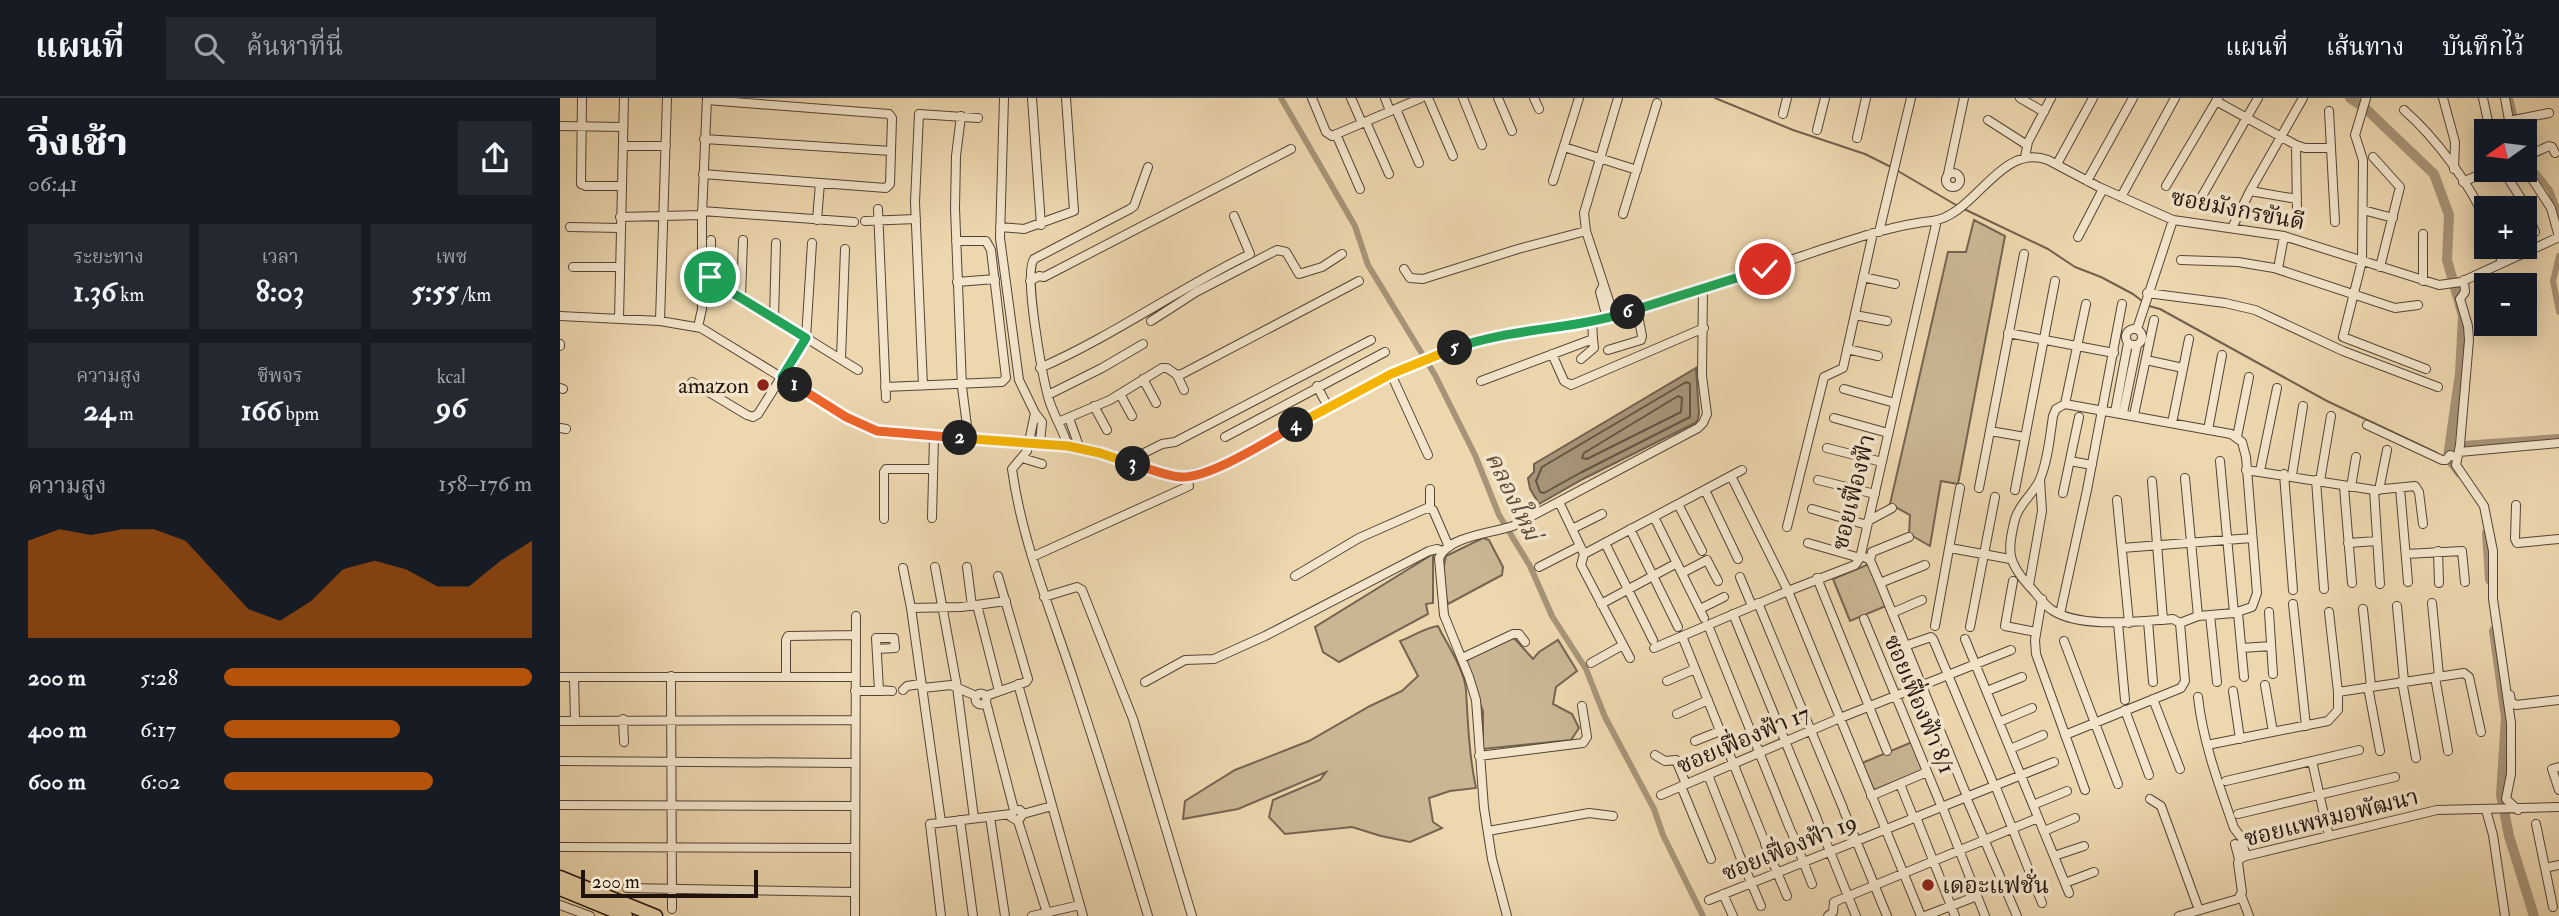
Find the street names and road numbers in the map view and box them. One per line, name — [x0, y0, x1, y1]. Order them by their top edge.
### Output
street label: ซอยมังกรขันดี — [2168, 182, 2307, 237]
street label: ซอยเฟื่องฟ้า — [1822, 430, 1882, 553]
street label: ซอยเฟื่องฟ้า 8/1 — [1877, 629, 1965, 778]
street label: ซอยเฟื่องฟ้า 17 — [1671, 695, 1815, 781]
street label: ซอยแพหมอพัฒนา — [2241, 782, 2421, 853]
street label: ซอยเฟื่องฟ้า 19 — [1716, 804, 1861, 888]

